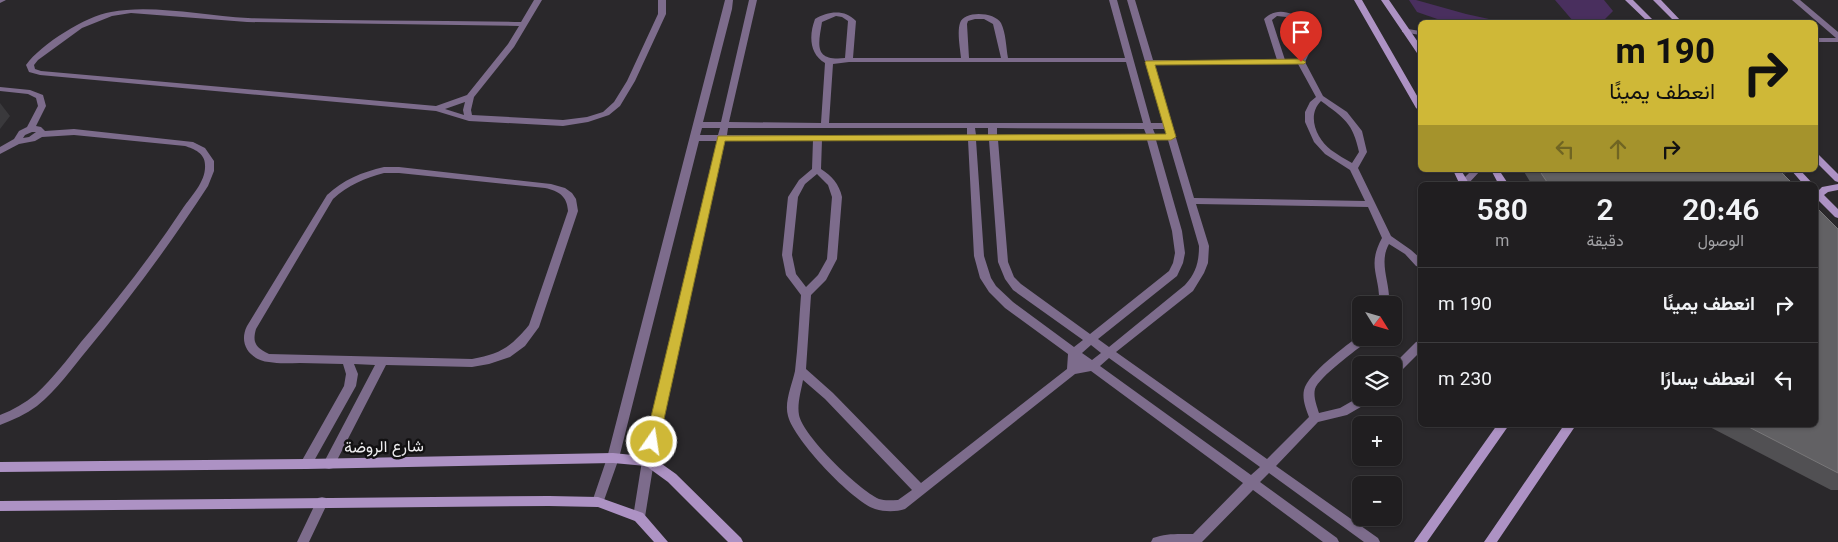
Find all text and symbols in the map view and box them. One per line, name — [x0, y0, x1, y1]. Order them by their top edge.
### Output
pin — [1280, 11, 1322, 62]
icon: arrive — [1287, 18, 1315, 46]
text: 190 m — [1616, 27, 1715, 82]
icon: right — [1733, 40, 1798, 105]
text: انعطف يمينًا — [1609, 76, 1715, 111]
icon: left — [1551, 135, 1579, 163]
icon: ahead — [1604, 135, 1632, 163]
icon: right — [1657, 135, 1685, 163]
text: 580 — [1477, 189, 1528, 236]
text: 2 — [1596, 189, 1614, 236]
text: 20:46 — [1682, 189, 1759, 236]
text: m — [1495, 230, 1509, 255]
text: دقيقة — [1587, 230, 1624, 255]
text: الوصول — [1698, 230, 1744, 255]
text: 190 m — [1438, 291, 1492, 320]
text: انعطف يمينًا — [1663, 291, 1755, 320]
icon: right — [1770, 291, 1798, 319]
north arrow — [1352, 296, 1402, 346]
map controls — [1352, 296, 1402, 526]
button: layers — [1352, 356, 1402, 406]
text: 230 m — [1438, 366, 1492, 395]
text: انعطف يسارًا — [1660, 366, 1755, 395]
icon: left — [1770, 366, 1798, 394]
position arrow — [625, 415, 677, 467]
button: + — [1352, 416, 1402, 466]
street label: شارع الروضة — [344, 435, 424, 462]
button: − — [1352, 476, 1402, 526]

